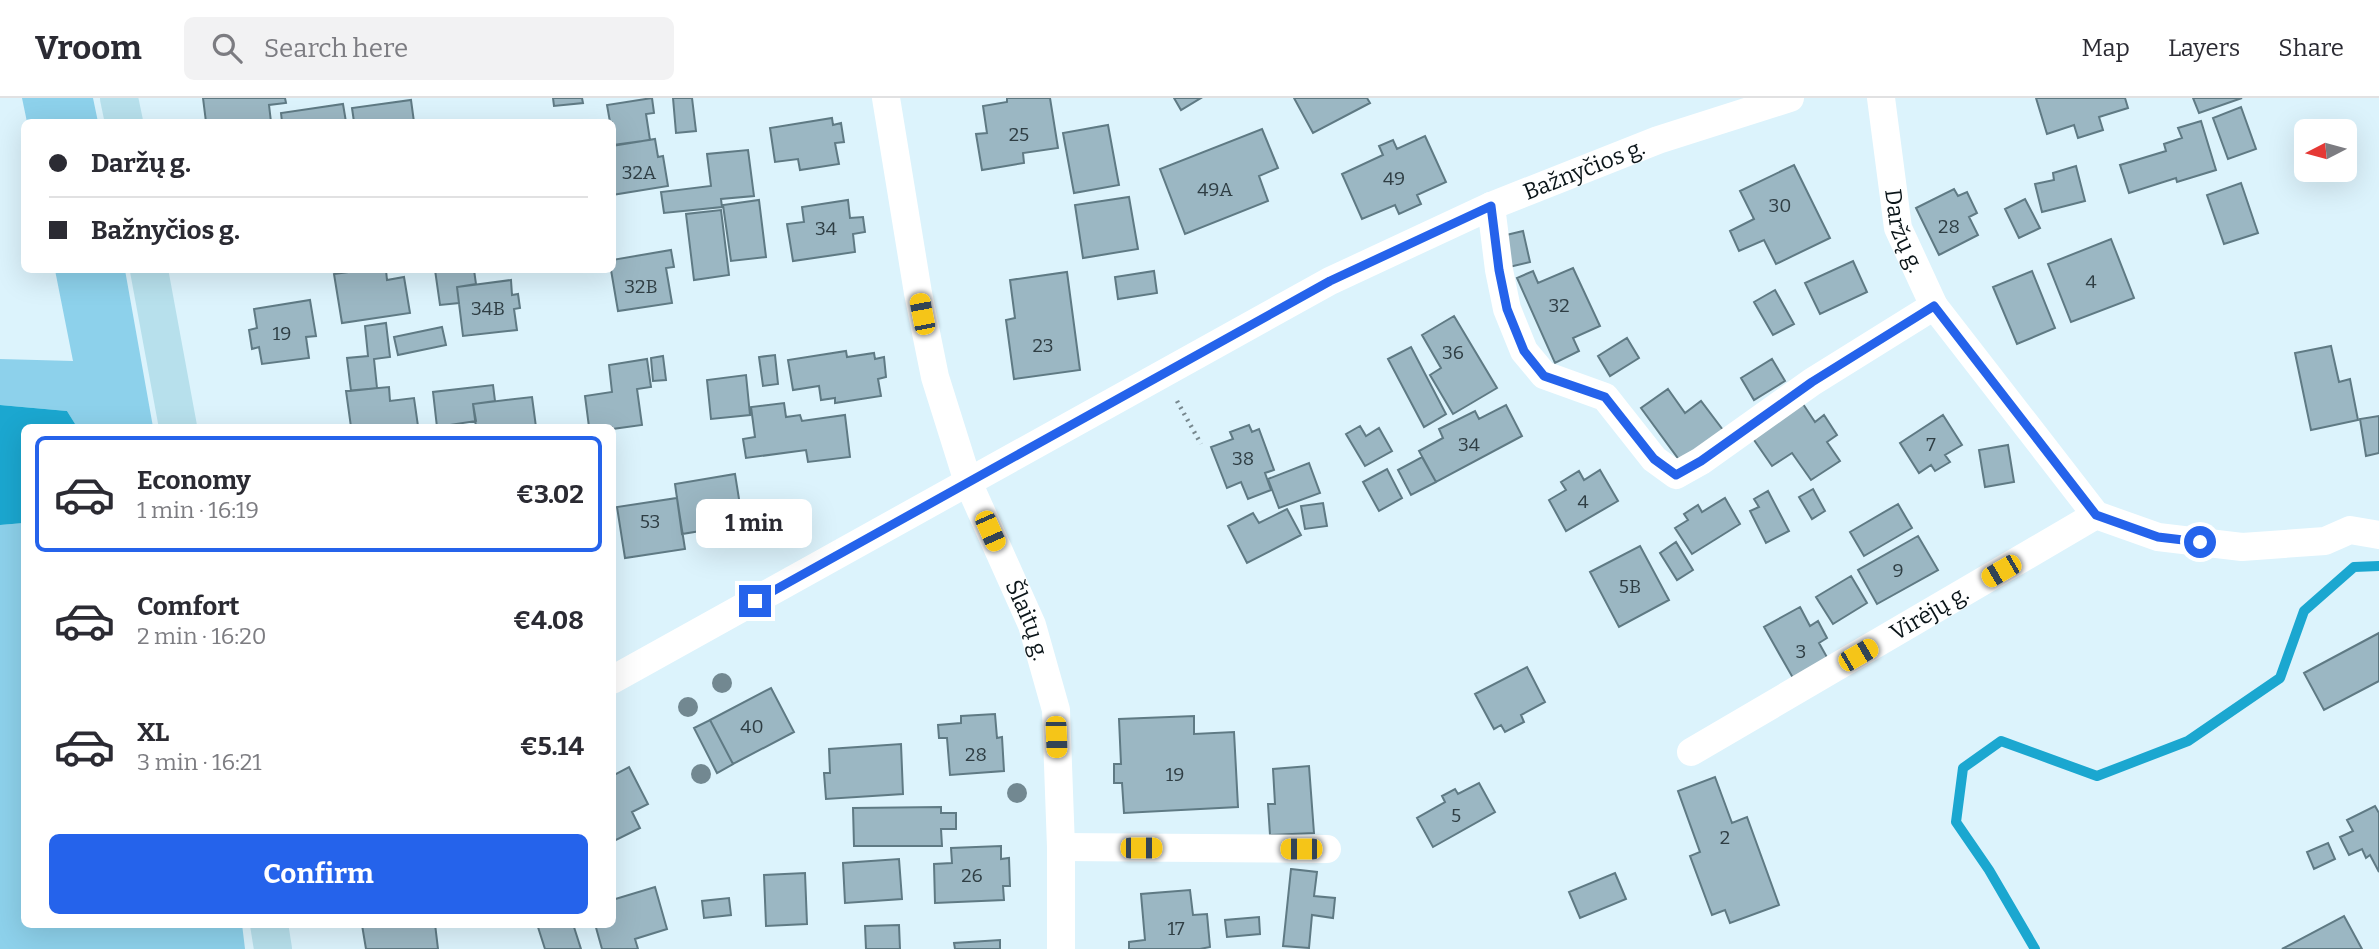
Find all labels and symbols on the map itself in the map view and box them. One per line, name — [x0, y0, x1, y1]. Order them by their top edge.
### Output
north arrow — [2294, 119, 2357, 182]
house number: 25 — [1009, 123, 1029, 146]
street label: Bažnyčios g. — [1519, 133, 1649, 206]
house number: 32A — [622, 161, 657, 184]
house number: 49 — [1383, 167, 1405, 190]
house number: 49A — [1197, 178, 1233, 201]
street label: Daržų g. — [1879, 187, 1930, 277]
house number: 30 — [1768, 194, 1792, 217]
house number: 28 — [1938, 215, 1960, 238]
house number: 34 — [815, 217, 837, 240]
house number: 4 — [2085, 270, 2097, 293]
house number: 32B — [624, 275, 658, 298]
car — [908, 291, 937, 337]
house number: 32 — [1548, 294, 1570, 317]
house number: 34B — [471, 297, 505, 320]
house number: 19 — [273, 322, 291, 345]
house number: 23 — [1032, 334, 1054, 357]
house number: 36 — [1442, 341, 1464, 364]
house number: 34 — [1458, 433, 1480, 456]
house number: 7 — [1926, 433, 1936, 456]
house number: 38 — [1232, 447, 1254, 470]
house number: 4 — [1577, 490, 1589, 513]
callout: 1 min — [697, 500, 813, 548]
car — [972, 508, 1009, 554]
house number: 53 — [640, 510, 660, 533]
route start — [2184, 526, 2216, 558]
car — [1978, 551, 2025, 591]
house number: 9 — [1892, 559, 1904, 582]
street label: Šlaitų g. — [999, 575, 1055, 664]
house number: 5B — [1619, 575, 1641, 598]
street label: Virėjų g. — [1885, 579, 1974, 647]
route end — [739, 585, 771, 617]
car — [1835, 635, 1882, 675]
house number: 3 — [1796, 640, 1806, 663]
house number: 40 — [740, 715, 764, 738]
car — [1045, 716, 1068, 758]
house number: 28 — [965, 743, 987, 766]
house number: 19 — [1166, 763, 1184, 786]
house number: 5 — [1451, 804, 1461, 827]
house number: 2 — [1720, 826, 1730, 849]
car — [1121, 838, 1163, 859]
car — [1281, 839, 1323, 860]
house number: 26 — [961, 864, 983, 887]
house number: 17 — [1167, 917, 1185, 940]

